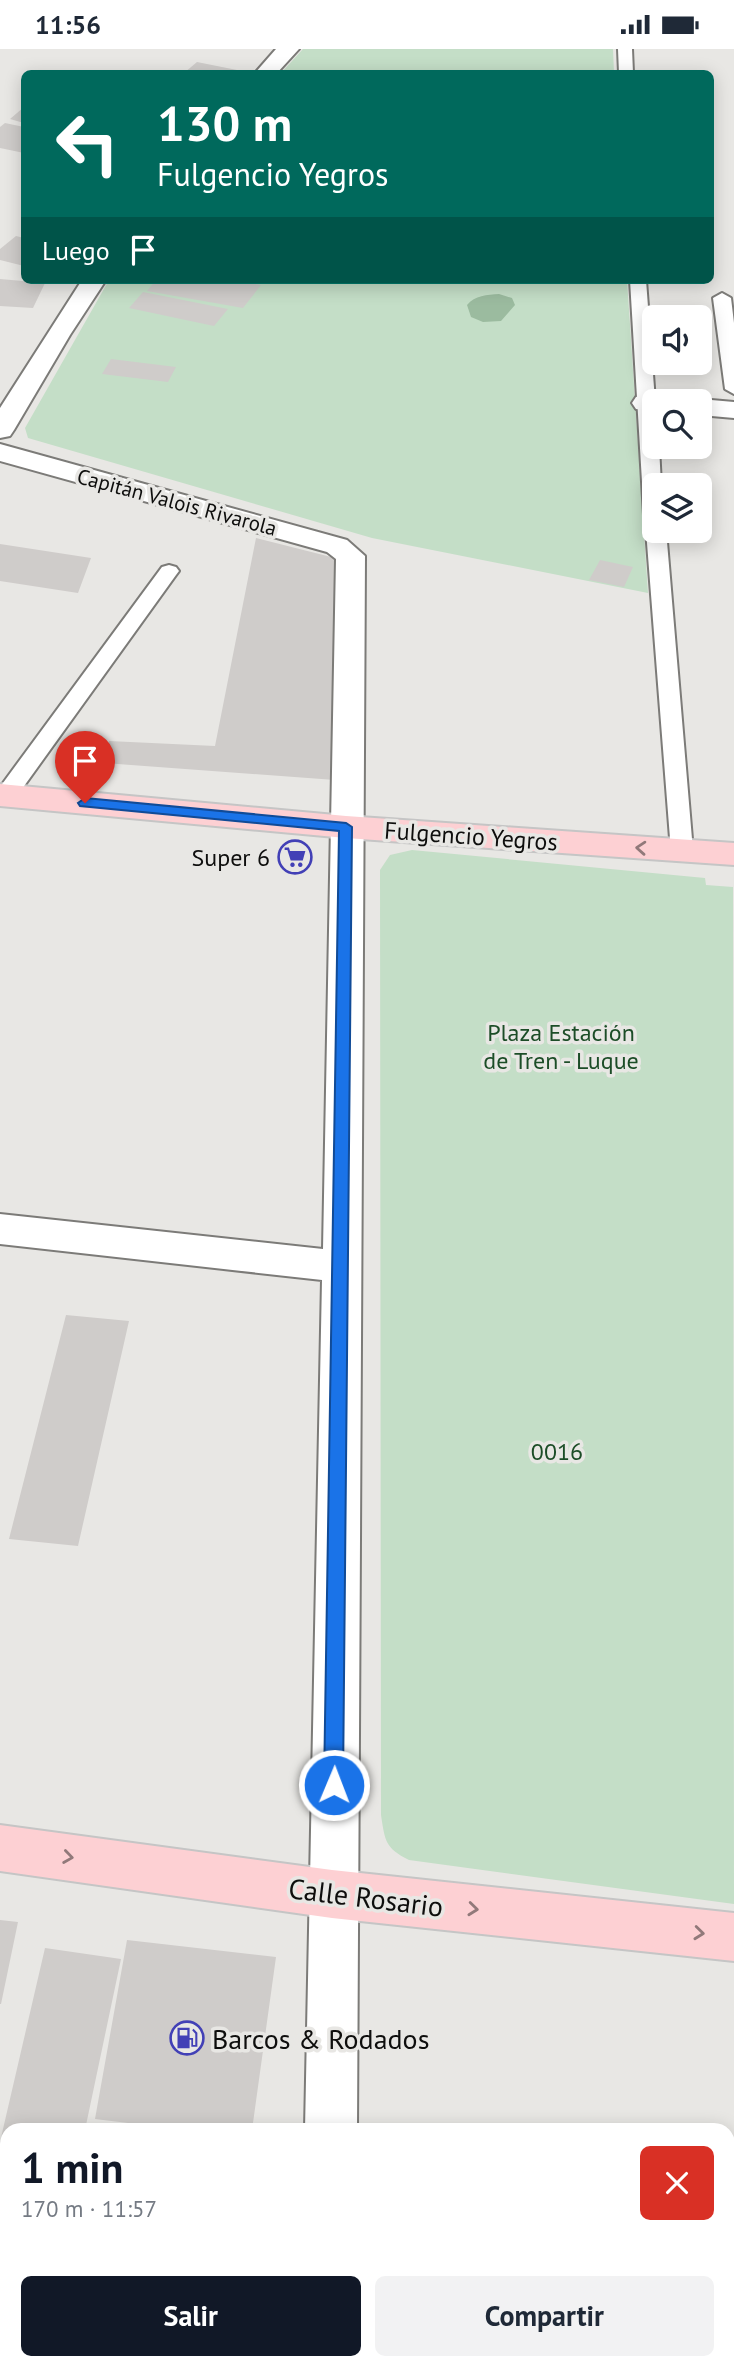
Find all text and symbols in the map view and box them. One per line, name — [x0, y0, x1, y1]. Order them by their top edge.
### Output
text: 11:56 — [35, 8, 101, 41]
text: 130 m — [157, 91, 292, 155]
icon: left — [42, 98, 133, 189]
text: Fulgencio Yegros — [157, 153, 389, 195]
icon: arrive — [124, 231, 162, 269]
text: Luego — [42, 234, 110, 267]
map controls — [642, 305, 712, 543]
button: sound — [642, 305, 712, 375]
button: search — [642, 389, 712, 459]
street label: Capitán Valois Rivarola — [74, 462, 280, 542]
button: layers — [642, 473, 712, 543]
pin — [55, 731, 115, 803]
icon: arrive — [66, 742, 104, 780]
street label: Fulgencio Yegros — [383, 814, 559, 858]
supermarket icon: Super 6 — [276, 838, 314, 876]
one-way arrow — [636, 841, 647, 856]
place label: Super 6 — [191, 842, 270, 873]
park label: Plaza Estación de Tren - Luque — [483, 1017, 639, 1076]
park label: 0016 — [531, 1436, 583, 1467]
position arrow — [297, 1748, 371, 1822]
one-way arrow — [62, 1850, 73, 1865]
street label: Calle Rosario — [287, 1869, 445, 1925]
one-way arrow — [468, 1901, 479, 1916]
one-way arrow — [694, 1925, 705, 1940]
fuel station icon: Barcos & Rodados — [168, 2019, 206, 2057]
place label: Barcos & Rodados — [212, 2020, 429, 2057]
text: 1 min — [21, 2140, 123, 2195]
button: close — [640, 2146, 714, 2220]
text: 170 m · 11:57 — [21, 2194, 157, 2223]
button: Salir — [21, 2276, 361, 2356]
button: Compartir — [375, 2276, 714, 2356]

